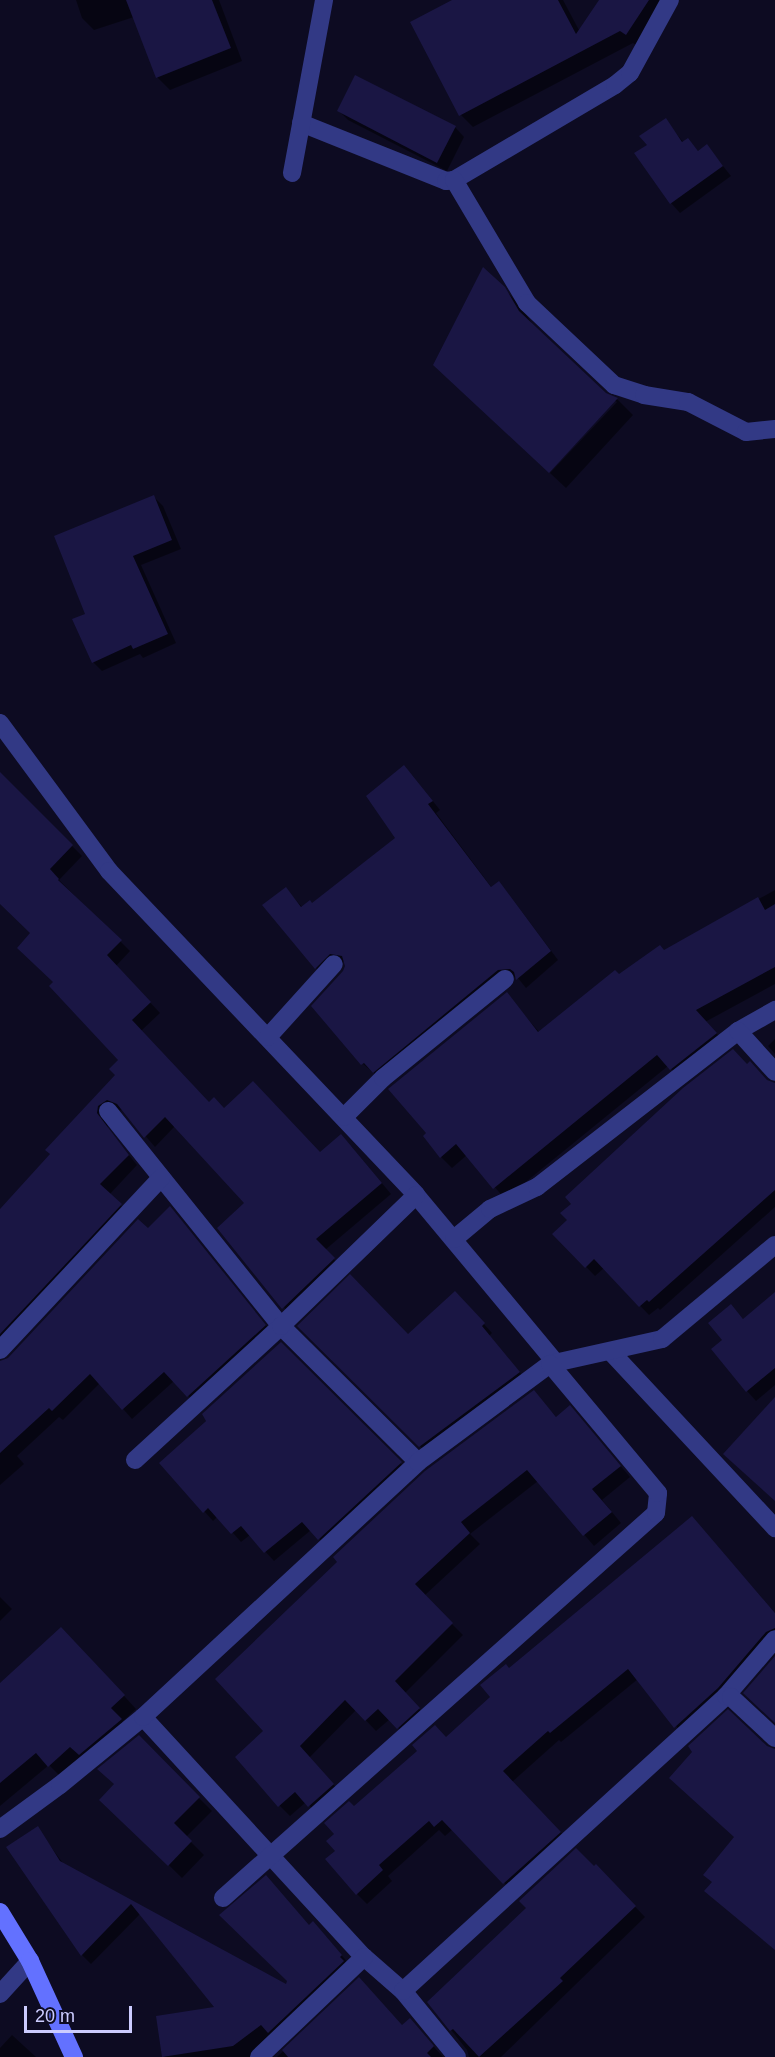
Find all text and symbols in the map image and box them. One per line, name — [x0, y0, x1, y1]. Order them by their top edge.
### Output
scale bar — [27, 1994, 135, 2032]
text: 20 m — [35, 2006, 75, 2026]

